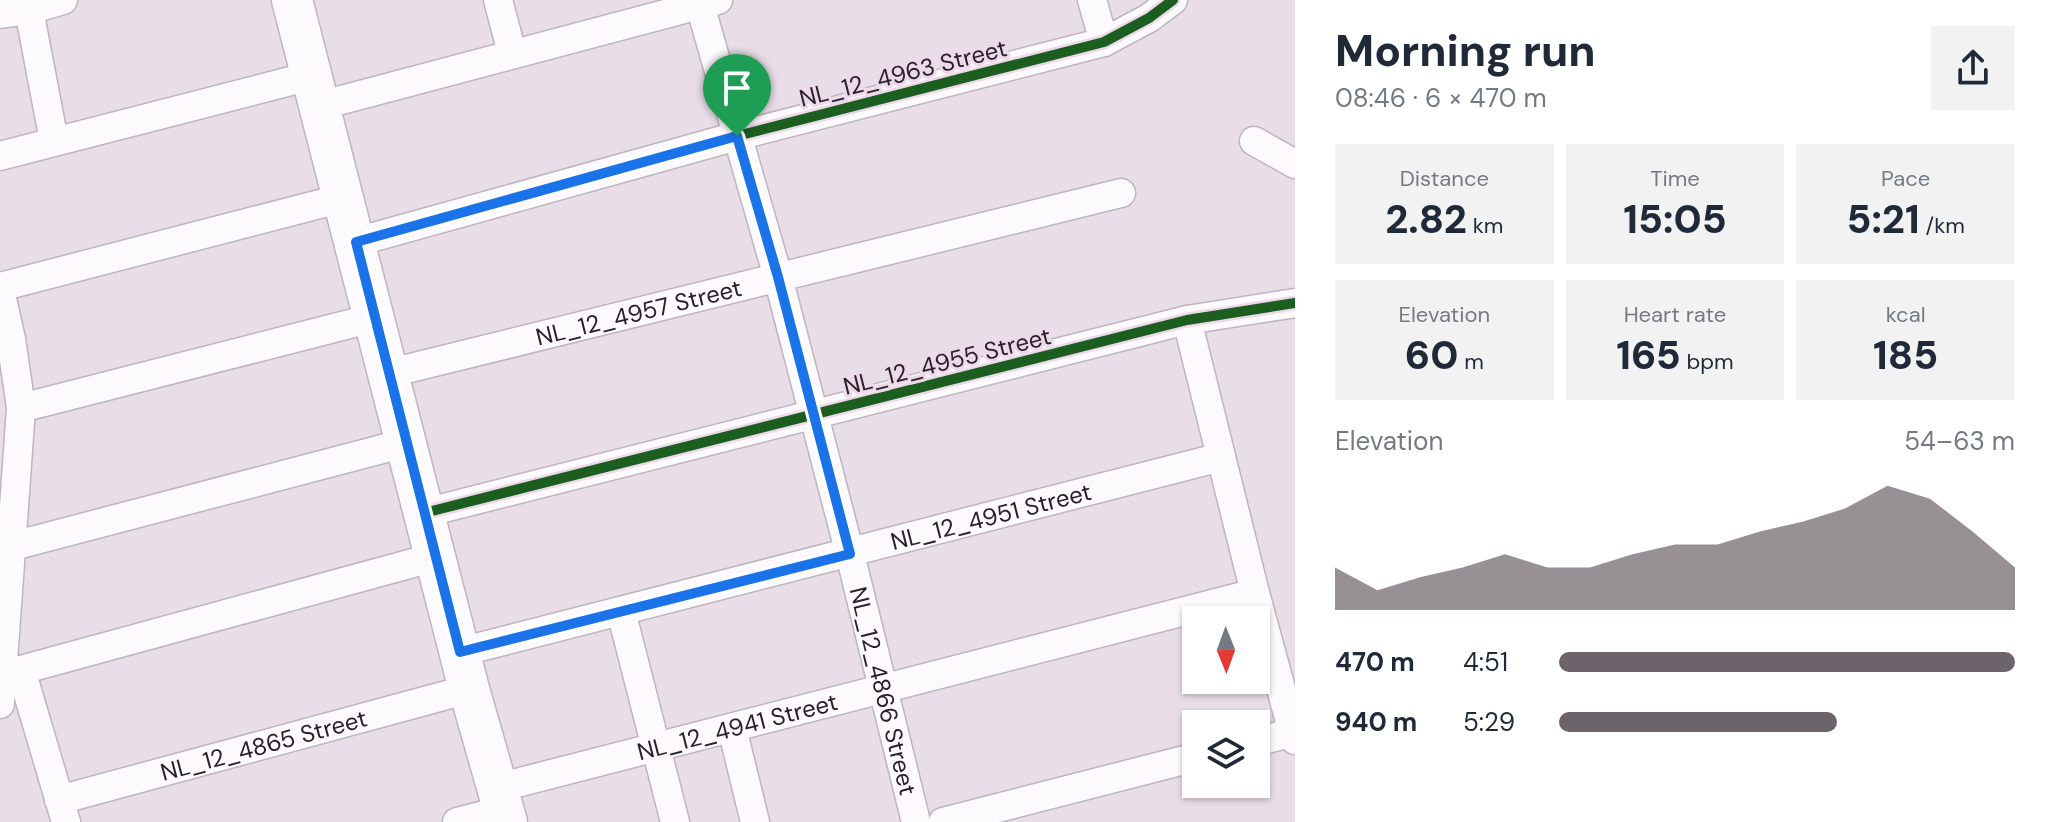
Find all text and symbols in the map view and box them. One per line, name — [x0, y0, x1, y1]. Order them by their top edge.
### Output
text: Morning run — [1335, 22, 1596, 80]
button: share — [1931, 26, 2015, 110]
street label: NL_12_4963 Street — [796, 32, 1010, 114]
pin — [703, 54, 771, 136]
icon: arrive — [715, 66, 759, 110]
text: 08:46 · 6 × 470 m — [1335, 81, 1547, 115]
text: Distance — [1400, 164, 1489, 193]
text: Time — [1650, 164, 1700, 193]
text: Pace — [1881, 164, 1930, 193]
text: 2.82 — [1385, 193, 1467, 245]
text: 15:05 — [1623, 193, 1727, 245]
text: 5:21 — [1846, 193, 1920, 245]
text: km — [1467, 211, 1503, 240]
text: /km — [1920, 211, 1965, 240]
street label: NL_12_4957 Street — [532, 272, 745, 352]
text: Elevation — [1398, 300, 1490, 329]
text: Heart rate — [1624, 300, 1726, 329]
text: kcal — [1886, 300, 1926, 329]
street label: NL_12_4955 Street — [840, 320, 1054, 402]
text: 60 — [1405, 329, 1458, 381]
text: 165 — [1616, 329, 1681, 381]
text: 185 — [1873, 329, 1938, 381]
text: m — [1458, 347, 1484, 376]
text: bpm — [1681, 347, 1734, 376]
text: Elevation — [1335, 424, 1443, 458]
text: 54–63 m — [1904, 424, 2015, 458]
street label: NL_12_4951 Street — [887, 475, 1095, 557]
street label: NL_12_4866 Street — [843, 583, 924, 798]
north arrow — [1182, 606, 1270, 694]
map controls — [1182, 606, 1270, 798]
text: 470 m — [1335, 645, 1415, 679]
text: 4:51 — [1463, 645, 1508, 679]
street label: NL_12_4941 Street — [634, 686, 841, 767]
street label: NL_12_4865 Street — [157, 702, 370, 787]
text: 940 m — [1335, 705, 1417, 739]
text: 5:29 — [1463, 705, 1515, 739]
button: layers — [1182, 710, 1270, 798]

